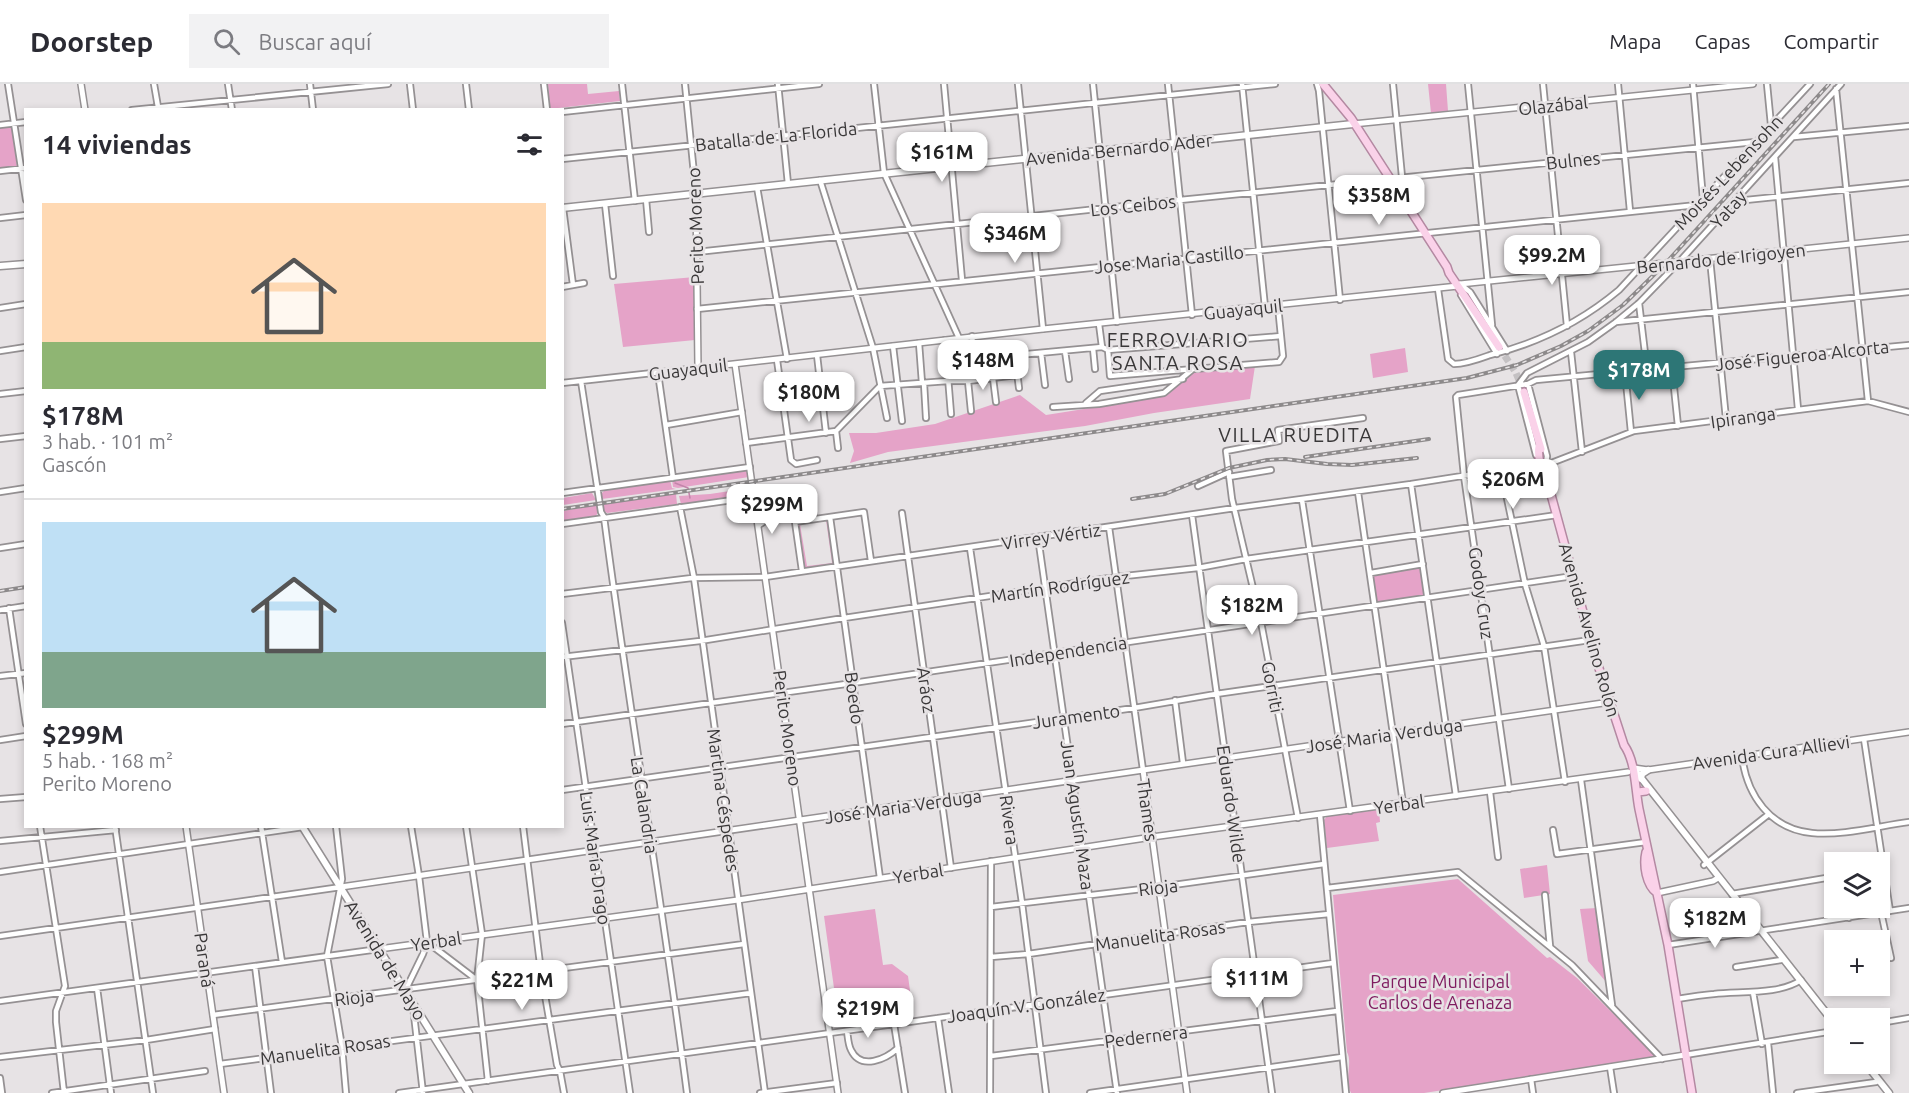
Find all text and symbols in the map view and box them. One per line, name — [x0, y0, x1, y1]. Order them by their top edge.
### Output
search box — [189, 14, 609, 68]
icon: search — [210, 25, 243, 58]
text: Doorstep — [30, 26, 153, 57]
text: Buscar aquí — [258, 29, 371, 54]
text: Mapa — [1609, 29, 1661, 53]
text: Capas — [1694, 29, 1750, 53]
text: Compartir — [1783, 29, 1879, 53]
street label: Olazábal — [1517, 91, 1589, 119]
street label: Moisés Lebensohn — [1670, 111, 1786, 233]
street label: Batalla de La Florida — [694, 118, 858, 154]
icon: filters — [513, 128, 546, 161]
street label: Avenida Bernardo Ader — [1025, 129, 1213, 169]
text: 14 viviendas — [42, 130, 192, 159]
pin: $161M — [900, 132, 984, 183]
text: $161M — [911, 140, 973, 163]
street label: Bulnes — [1545, 147, 1601, 173]
street label: Perito Moreno — [683, 167, 707, 285]
pin: $358M — [1337, 175, 1421, 226]
text: $358M — [1348, 183, 1410, 206]
street label: Yatay — [1706, 186, 1750, 232]
street label: Los Ceibos — [1089, 191, 1177, 219]
pin: $346M — [973, 213, 1057, 264]
text: $346M — [984, 221, 1046, 244]
pin: $99.2M — [1503, 235, 1601, 286]
street label: Bernardo de Irigoyen — [1636, 239, 1806, 277]
street label: Jose Maria Castillo — [1093, 241, 1245, 277]
icon: home — [240, 242, 348, 350]
text: $99.2M — [1518, 243, 1586, 266]
street label: Guayaquil — [1203, 295, 1284, 323]
district label: FERROVIARIO SANTA ROSA — [1107, 328, 1249, 374]
street label: José Figueroa Alcorta — [1714, 336, 1890, 374]
pin: $148M — [941, 340, 1025, 391]
text: $148M — [952, 348, 1014, 371]
pin: $178M — [1597, 350, 1681, 401]
street label: Guayaquil — [647, 354, 729, 384]
text: $178M — [1608, 358, 1670, 381]
pin: $180M — [767, 372, 851, 423]
text: $180M — [778, 380, 840, 403]
text: $178M — [42, 401, 124, 430]
street label: Ipiranga — [1709, 403, 1777, 431]
district label: VILLA RUEDITA — [1218, 423, 1374, 446]
text: 3 hab. · 101 m² — [42, 430, 173, 453]
text: Gascón — [42, 453, 107, 476]
pin: $206M — [1471, 459, 1555, 510]
text: $206M — [1482, 467, 1544, 490]
pin: $299M — [730, 484, 814, 535]
text: $299M — [741, 492, 803, 515]
street label: Virrey Vértiz — [1000, 519, 1102, 553]
street label: Avenida Avelino Rolón — [1556, 541, 1624, 719]
street label: Godoy Cruz — [1466, 546, 1498, 640]
icon: home — [240, 561, 348, 669]
street label: Martín Rodríguez — [989, 566, 1131, 606]
pin: $182M — [1210, 585, 1294, 636]
text: $182M — [1221, 593, 1283, 616]
street label: Independencia — [1008, 632, 1128, 670]
street label: Gorriti — [1258, 660, 1288, 714]
street label: Aráoz — [914, 666, 940, 714]
street label: Perito Moreno — [770, 669, 806, 787]
street label: Boedo — [841, 670, 869, 726]
street label: Juramento — [1031, 700, 1121, 732]
street label: José Maria Verduga — [1304, 714, 1464, 756]
text: $299M — [42, 720, 124, 749]
street label: Martina Céspedes — [704, 727, 744, 873]
street label: Avenida Cura Allievi — [1691, 731, 1851, 773]
street label: Juan Agustín Maza — [1058, 739, 1098, 891]
street label: Eduardo Wilde — [1214, 744, 1250, 864]
text: 5 hab. · 168 m² — [42, 749, 173, 772]
street label: La Calandria — [627, 755, 663, 855]
text: Perito Moreno — [42, 772, 172, 795]
street label: Thames — [1134, 777, 1162, 843]
street label: José Maria Verduga — [823, 785, 983, 827]
street label: Luis María Drago — [577, 790, 615, 926]
street label: Yerbal — [1372, 791, 1426, 817]
street label: Rivera — [997, 794, 1023, 846]
map controls — [1824, 852, 1890, 1074]
button: layers — [1824, 852, 1890, 918]
street label: Yerbal — [891, 859, 945, 887]
street label: Rioja — [1137, 875, 1179, 899]
street label: Avenida de Mayo — [341, 896, 431, 1024]
pin: $182M — [1673, 898, 1757, 949]
text: $182M — [1684, 906, 1746, 929]
street label: Manuelita Rosas — [1094, 916, 1227, 954]
street label: Yerbal — [409, 928, 463, 954]
button: + — [1824, 930, 1890, 996]
street label: Paraná — [191, 931, 219, 989]
pin: $111M — [1215, 958, 1299, 1009]
pin: $221M — [480, 960, 564, 1011]
text: $111M — [1226, 966, 1288, 989]
text: $221M — [491, 968, 553, 991]
park label: Parque Municipal Carlos de Arenaza — [1368, 971, 1512, 1012]
street label: Joaquín V. González — [945, 984, 1107, 1026]
street label: Rioja — [333, 985, 375, 1009]
pin: $219M — [826, 988, 910, 1039]
text: $219M — [837, 996, 899, 1019]
button: − — [1824, 1008, 1890, 1074]
street label: Pedernera — [1103, 1021, 1189, 1051]
street label: Manuelita Rosas — [259, 1030, 392, 1068]

